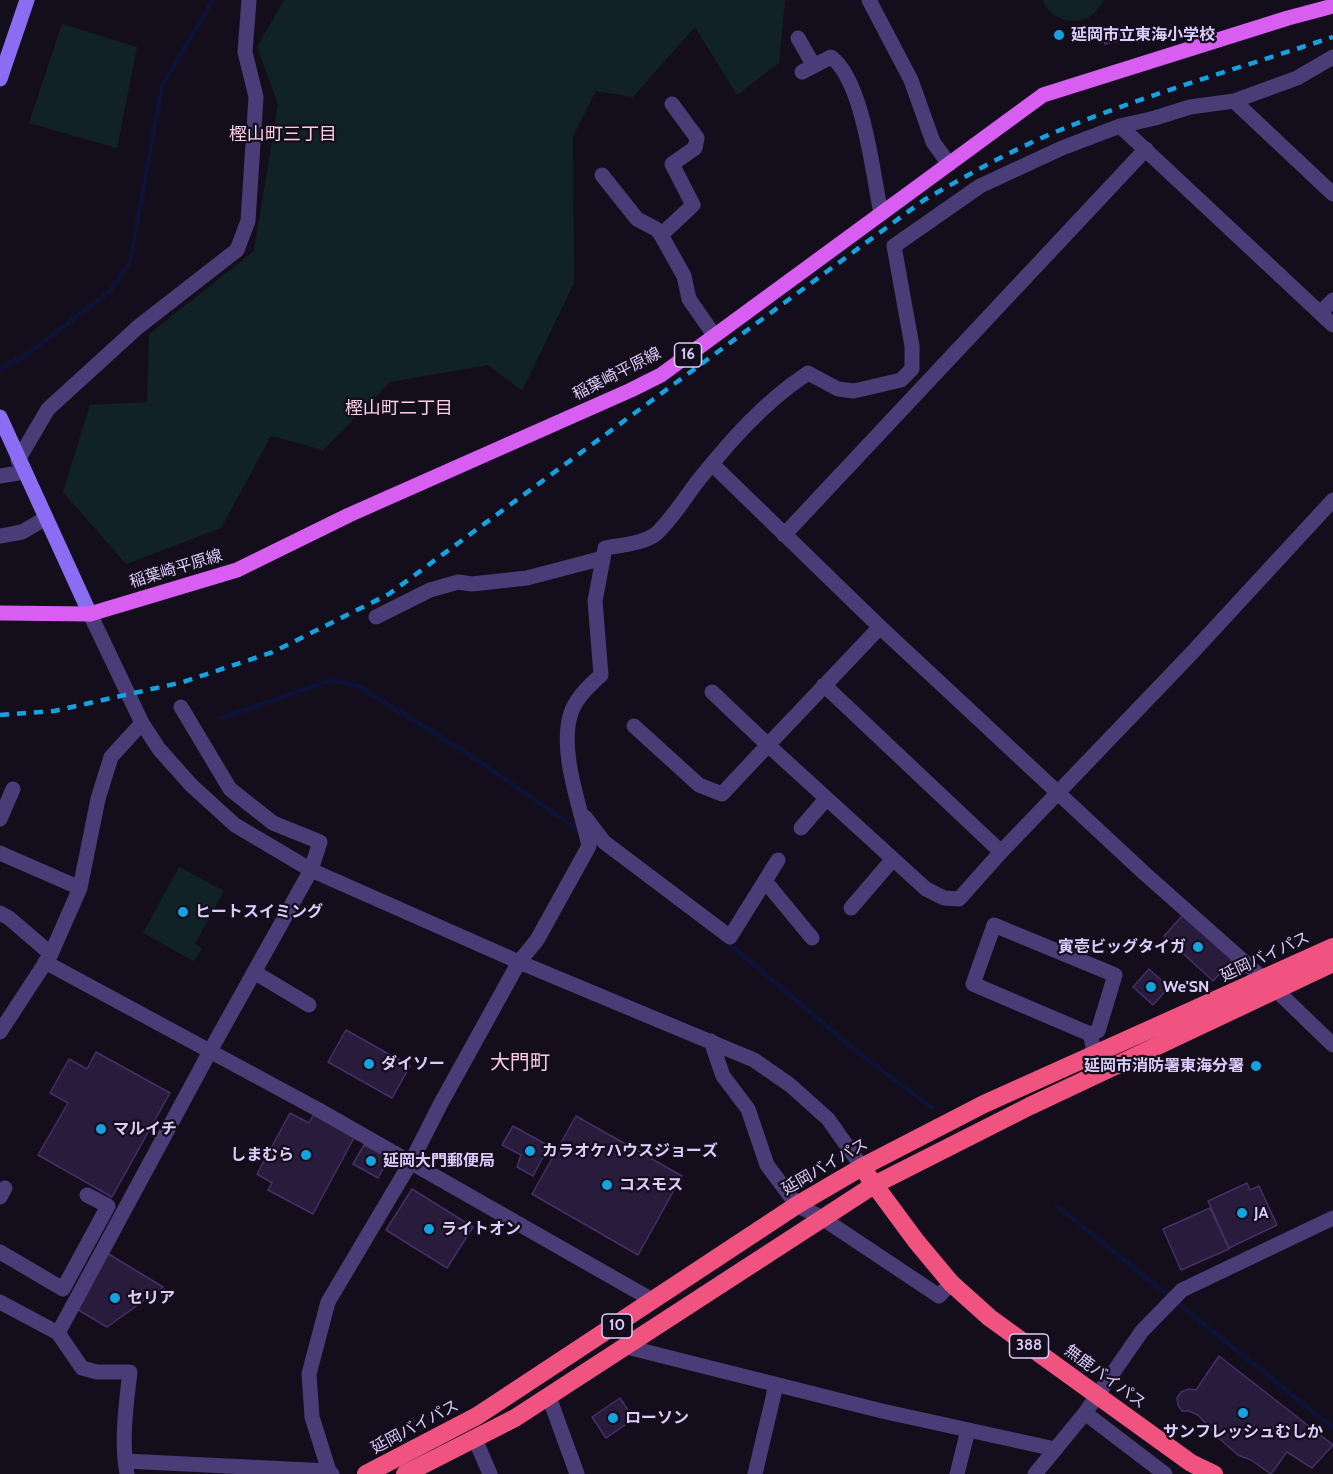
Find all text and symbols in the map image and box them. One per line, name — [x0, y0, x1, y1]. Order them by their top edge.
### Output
place label: 延岡市立東海小学校 — [1071, 25, 1215, 45]
marker: 延岡市立東海小学校 — [1052, 28, 1066, 42]
district label: 樫山町三丁目 — [229, 124, 337, 146]
road number: 16 — [674, 343, 702, 367]
street label: 稲葉崎平原線 — [570, 344, 664, 404]
district label: 樫山町二丁目 — [345, 398, 453, 420]
street label: 稲葉崎平原線 — [127, 546, 225, 592]
place label: ヒートスイミング — [195, 902, 323, 922]
marker: ヒートスイミング — [176, 905, 190, 919]
street label: 延岡バイパス — [1217, 928, 1313, 986]
place label: 寅壱ビッグタイガ — [1058, 937, 1186, 957]
marker: 寅壱ビッグタイガ — [1191, 940, 1205, 954]
place label: We'SN — [1163, 977, 1209, 997]
marker: We'SN — [1144, 980, 1158, 994]
district label: 大門町 — [490, 1051, 550, 1075]
place label: ダイソー — [381, 1054, 445, 1074]
place label: 延岡市消防署東海分署 — [1084, 1056, 1244, 1076]
marker: ダイソー — [362, 1057, 376, 1071]
marker: 延岡市消防署東海分署 — [1249, 1059, 1263, 1073]
place label: マルイチ — [113, 1119, 177, 1139]
marker: マルイチ — [94, 1122, 108, 1136]
street label: 延岡バイパス — [779, 1135, 871, 1199]
place label: カラオケハウスジョーズ — [542, 1141, 718, 1161]
marker: カラオケハウスジョーズ — [523, 1144, 537, 1158]
place label: しまむら — [230, 1145, 294, 1165]
marker: しまむら — [299, 1148, 313, 1162]
place label: 延岡大門郵便局 — [383, 1151, 495, 1171]
marker: 延岡大門郵便局 — [364, 1154, 378, 1168]
place label: コスモス — [619, 1175, 683, 1195]
marker: コスモス — [600, 1178, 614, 1192]
place label: JA — [1254, 1203, 1269, 1223]
marker: JA — [1235, 1206, 1249, 1220]
place label: ライトオン — [441, 1219, 521, 1239]
marker: ライトオン — [422, 1222, 436, 1236]
place label: セリア — [127, 1288, 175, 1308]
marker: セリア — [108, 1291, 122, 1305]
road number: 10 — [602, 1314, 632, 1338]
road number: 388 — [1010, 1334, 1048, 1358]
street label: 無鹿バイパス — [1061, 1341, 1149, 1413]
street label: 延岡バイパス — [368, 1396, 462, 1458]
marker: サンフレッシュむしか — [1236, 1406, 1250, 1420]
place label: ローソン — [625, 1408, 689, 1428]
marker: ローソン — [606, 1411, 620, 1425]
place label: サンフレッシュむしか — [1163, 1422, 1323, 1442]

